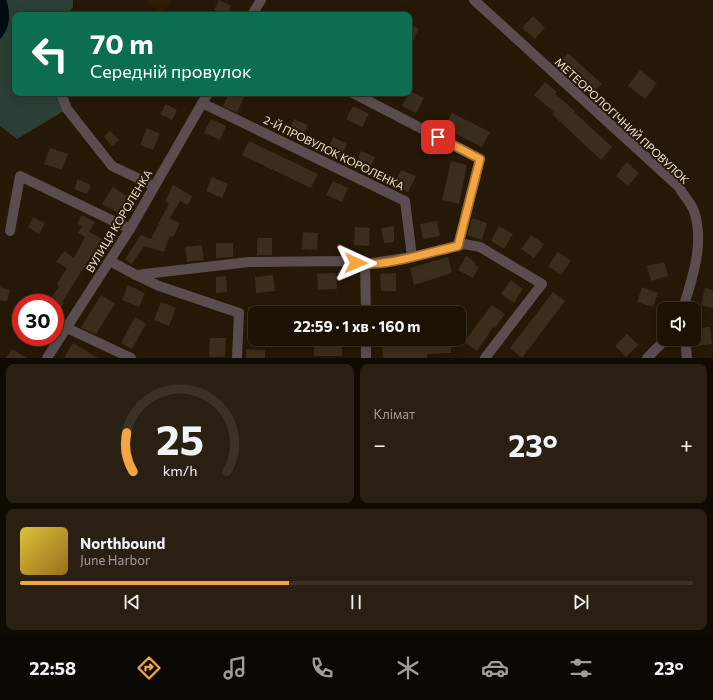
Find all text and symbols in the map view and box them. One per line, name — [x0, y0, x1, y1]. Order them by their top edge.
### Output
text: 70 m — [90, 26, 154, 60]
icon: left — [24, 28, 76, 80]
street label: МЕТЕОРОЛОГІЧНИЙ ПРОВУЛОК — [553, 54, 693, 187]
text: Середній провулок — [90, 60, 252, 82]
street label: 2-Й ПРОВУЛОК КОРОЛЕНКА — [262, 112, 408, 193]
pin — [421, 120, 455, 154]
icon: arrive — [427, 126, 449, 148]
street label: ВУЛИЦЯ КОРОЛЕНКА — [83, 167, 155, 274]
position arrow — [335, 242, 377, 284]
speed limit sign: 30 — [12, 294, 64, 346]
map controls — [657, 302, 701, 346]
button: sound — [657, 302, 701, 346]
text: 22:59 · 1 хв · 160 m — [294, 317, 420, 335]
text: Клімат — [374, 406, 415, 422]
text: 25 — [156, 412, 204, 463]
text: 23° — [508, 426, 558, 463]
text: − — [374, 431, 386, 458]
text: + — [680, 431, 693, 458]
text: km/h — [162, 460, 197, 478]
text: Northbound — [80, 534, 165, 552]
text: June Harbor — [80, 552, 150, 568]
icon: previous — [121, 591, 143, 613]
icon: pause — [345, 591, 367, 613]
icon: next — [570, 591, 592, 613]
icon: directions — [135, 654, 163, 682]
icon: music — [221, 654, 249, 682]
icon: phone — [308, 654, 336, 682]
icon: climate — [394, 654, 422, 682]
icon: car — [481, 654, 509, 682]
icon: filters — [567, 654, 595, 682]
text: 22:58 — [29, 657, 76, 679]
text: 23° — [654, 657, 684, 679]

